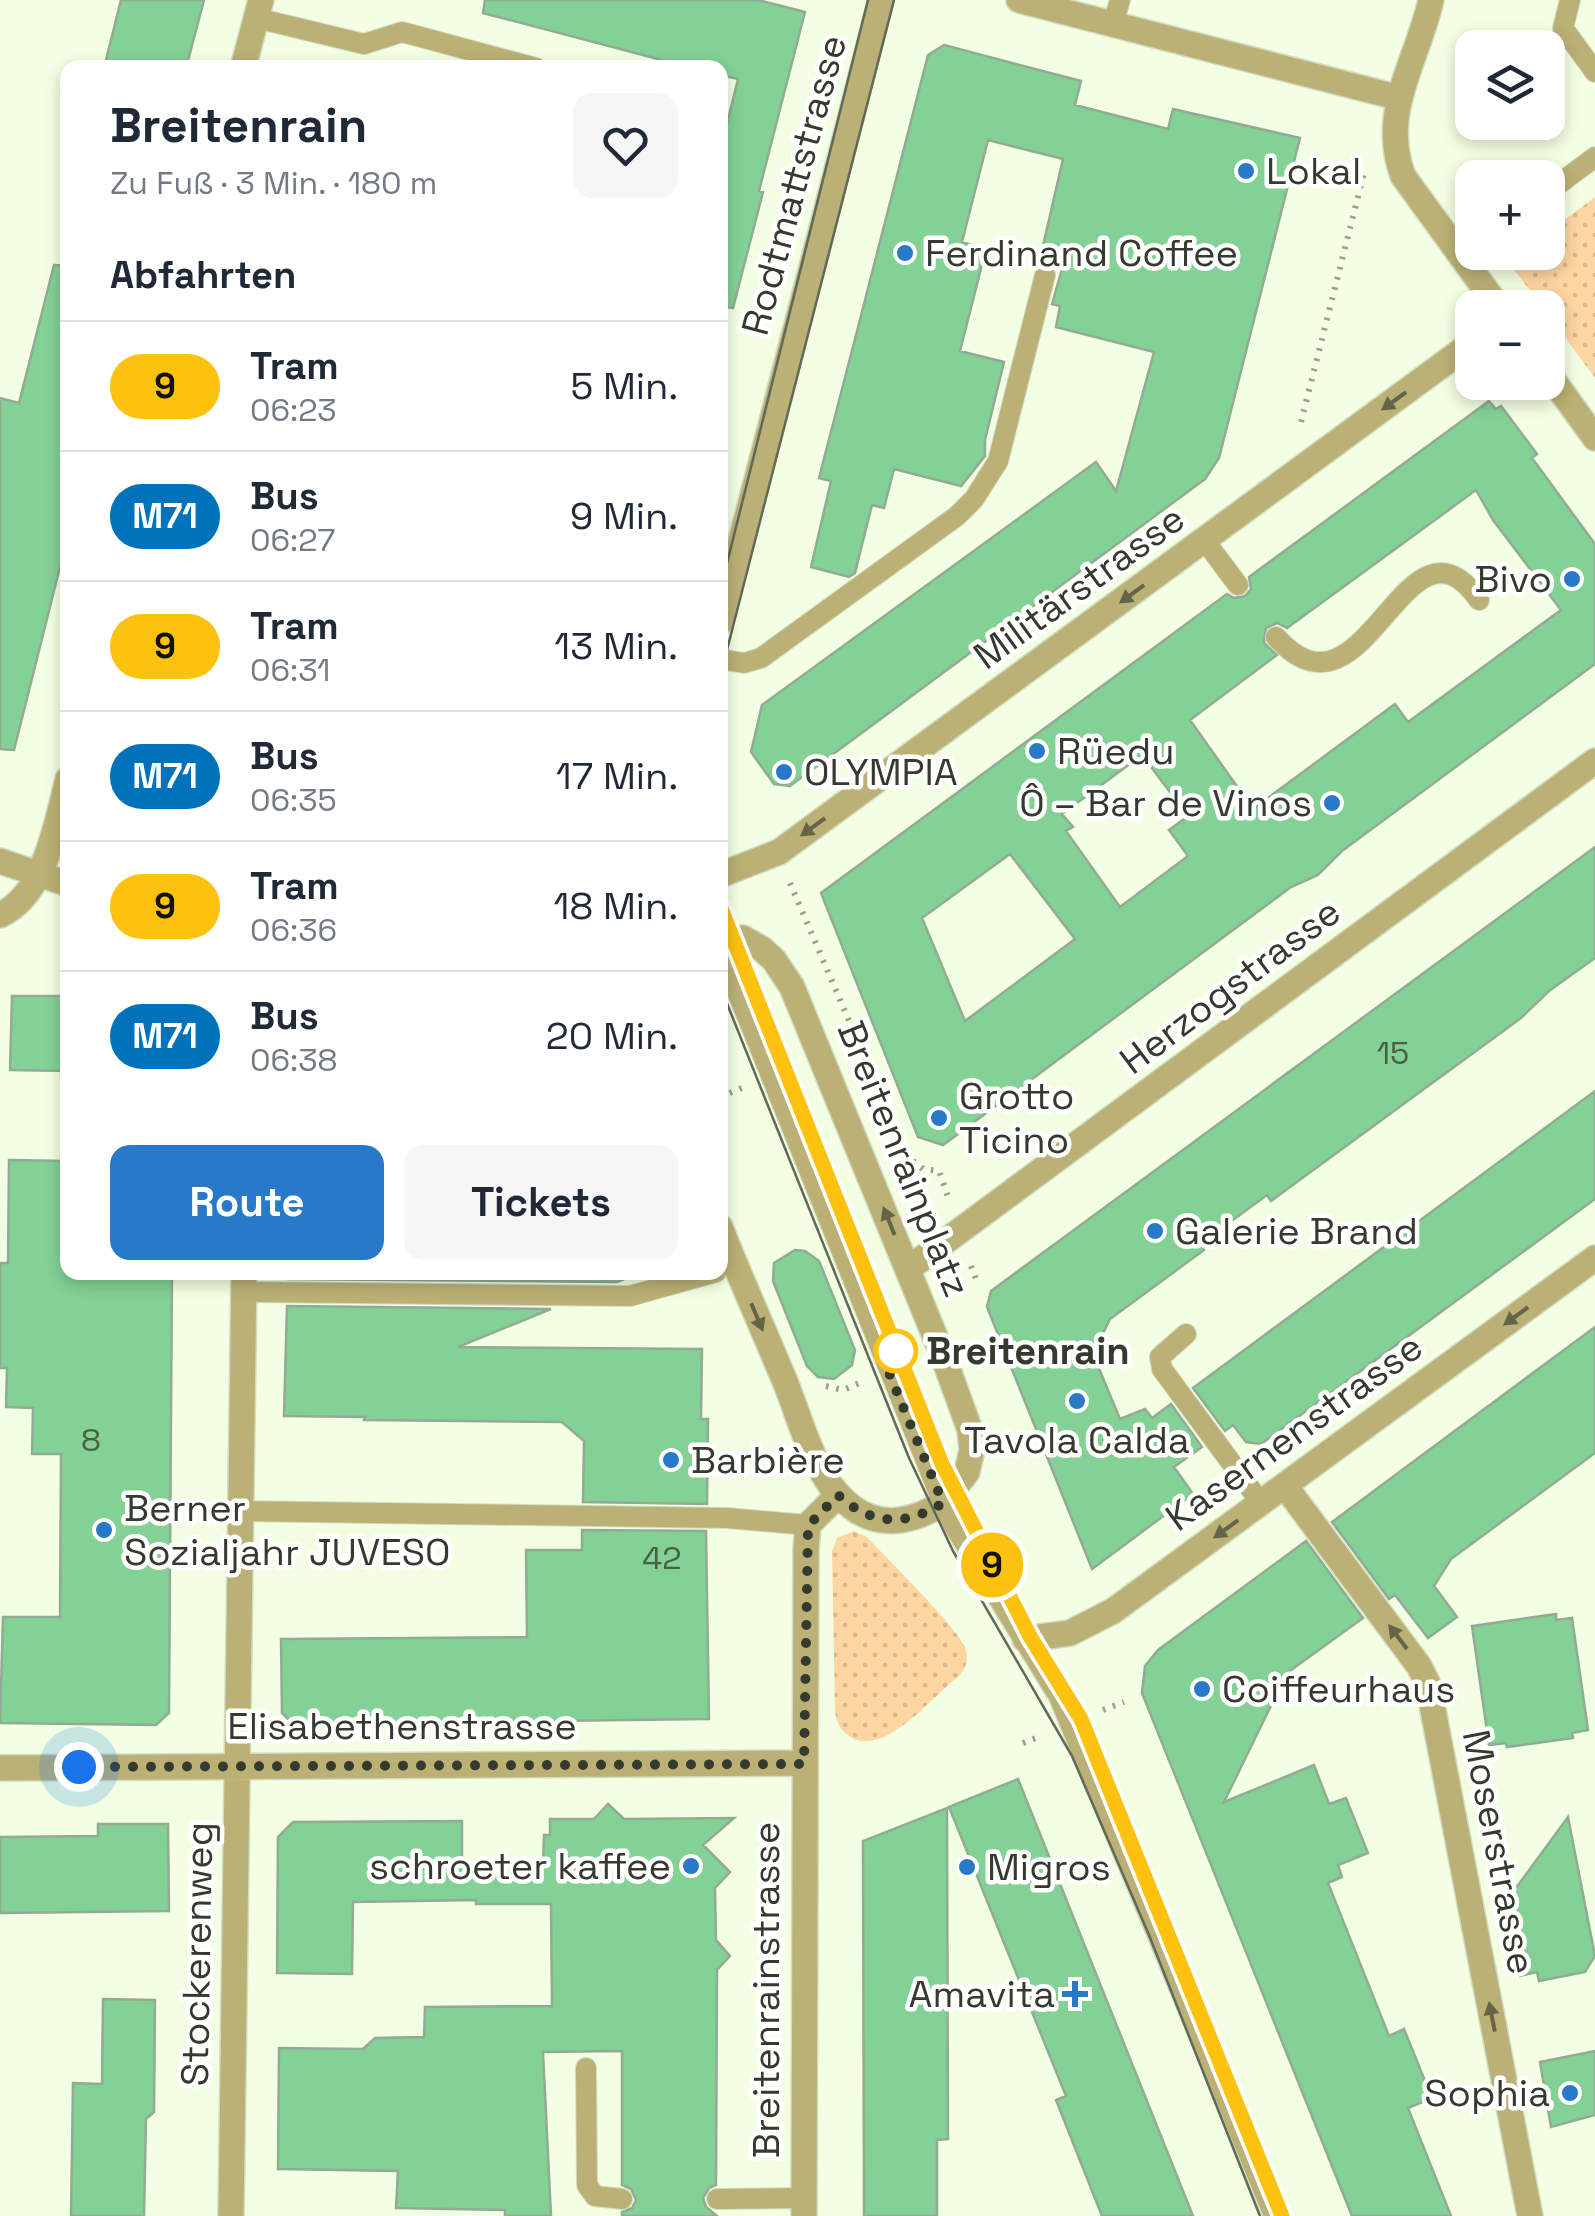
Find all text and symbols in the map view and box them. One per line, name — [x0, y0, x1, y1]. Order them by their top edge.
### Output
street label: Rodtmattstrasse — [731, 30, 857, 340]
map controls — [1455, 30, 1565, 400]
button: layers — [1455, 30, 1565, 140]
button: heart — [573, 93, 678, 198]
text: Breitenrain — [110, 95, 367, 156]
place label: Lokal — [1266, 147, 1361, 195]
marker: Lokal — [1235, 160, 1257, 182]
button: + — [1455, 160, 1565, 270]
text: Zu Fuß · 3 Min. · 180 m — [110, 163, 437, 203]
place label: Ferdinand Coffee — [925, 229, 1238, 277]
marker: Ferdinand Coffee — [894, 242, 916, 264]
text: Abfahrten — [110, 251, 296, 299]
button: − — [1455, 290, 1565, 400]
text: Tram — [250, 342, 339, 390]
text: 5 Min. — [570, 362, 678, 410]
text: 9 — [154, 364, 176, 408]
text: 06:23 — [250, 390, 337, 430]
one-way arrow — [1381, 391, 1407, 411]
text: Bus — [250, 472, 319, 520]
text: 9 Min. — [570, 492, 678, 540]
text: M71 — [132, 494, 198, 538]
street label: Militärstrasse — [964, 494, 1194, 680]
text: 06:27 — [250, 520, 335, 560]
place label: Bivo — [1474, 555, 1552, 603]
marker: Bivo — [1561, 568, 1583, 590]
one-way arrow — [1119, 584, 1146, 603]
text: Tram — [250, 602, 339, 650]
text: 13 Min. — [554, 622, 678, 670]
text: 9 — [154, 624, 176, 668]
text: 06:31 — [250, 650, 330, 690]
place label: Rüedu — [1057, 727, 1174, 775]
text: Bus — [250, 732, 319, 780]
marker: Rüedu — [1026, 740, 1048, 762]
place label: OLYMPIA — [804, 748, 958, 796]
text: 17 Min. — [556, 752, 678, 800]
text: M71 — [132, 754, 198, 798]
marker: OLYMPIA — [773, 761, 795, 783]
place label: Ô – Bar de Vinos — [1019, 779, 1312, 827]
text: 06:35 — [250, 780, 337, 820]
marker: Ô – Bar de Vinos — [1321, 792, 1343, 814]
one-way arrow — [800, 816, 826, 836]
text: Tram — [250, 862, 339, 910]
text: 18 Min. — [554, 882, 678, 930]
text: 9 — [154, 884, 176, 928]
street label: Herzogstrasse — [1110, 887, 1350, 1085]
text: 06:36 — [250, 910, 337, 950]
text: Bus — [250, 992, 319, 1040]
text: 20 Min. — [546, 1012, 678, 1060]
text: M71 — [132, 1014, 198, 1058]
street label: Breitenrainplatz — [827, 1014, 981, 1304]
house number: 15 — [1377, 1033, 1409, 1073]
text: 06:38 — [250, 1040, 337, 1080]
place label: Grotto Ticino — [959, 1072, 1074, 1164]
marker: Grotto Ticino — [928, 1107, 950, 1129]
button: Route — [110, 1145, 384, 1260]
button: Tickets — [404, 1145, 678, 1260]
one-way arrow — [880, 1205, 896, 1235]
place label: Galerie Brand — [1175, 1207, 1418, 1255]
marker: Galerie Brand — [1144, 1220, 1166, 1242]
one-way arrow — [749, 1302, 765, 1332]
one-way arrow — [1503, 1305, 1530, 1325]
street label: Kasernenstrasse — [1156, 1323, 1432, 1541]
place label: Breitenrain — [926, 1327, 1130, 1375]
marker: Breitenrain — [875, 1330, 917, 1372]
marker: Tavola Calda — [1066, 1390, 1088, 1412]
place label: Tavola Calda — [964, 1416, 1190, 1464]
house number: 8 — [81, 1420, 101, 1460]
place label: Barbière — [691, 1436, 845, 1484]
marker: Barbière — [660, 1449, 682, 1471]
place label: Berner Sozialjahr JUVESO — [124, 1484, 451, 1576]
one-way arrow — [1213, 1518, 1239, 1538]
marker: Berner Sozialjahr JUVESO — [93, 1519, 115, 1541]
line badge: 9 — [960, 1532, 1024, 1598]
house number: 42 — [642, 1538, 682, 1578]
text: 9 — [981, 1543, 1003, 1587]
one-way arrow — [1388, 1624, 1408, 1651]
place label: Coiffeurhaus — [1222, 1665, 1455, 1713]
marker: Coiffeurhaus — [1191, 1678, 1213, 1700]
street label: Elisabethenstrasse — [227, 1702, 577, 1750]
street label: Moserstrasse — [1452, 1726, 1546, 1978]
your location — [54, 1742, 104, 1792]
street label: Stockerenweg — [171, 1821, 223, 2087]
street label: Breitenrainstrasse — [742, 1822, 790, 2158]
place label: schroeter kaffee — [369, 1842, 671, 1890]
place label: Migros — [987, 1843, 1111, 1891]
marker: schroeter kaffee — [680, 1855, 702, 1877]
marker: Migros — [956, 1856, 978, 1878]
place label: Amavita — [909, 1970, 1055, 2018]
marker: Amavita — [1064, 1983, 1086, 2005]
one-way arrow — [1484, 2001, 1500, 2032]
place label: Sophia — [1424, 2069, 1550, 2117]
marker: Sophia — [1559, 2082, 1581, 2104]

